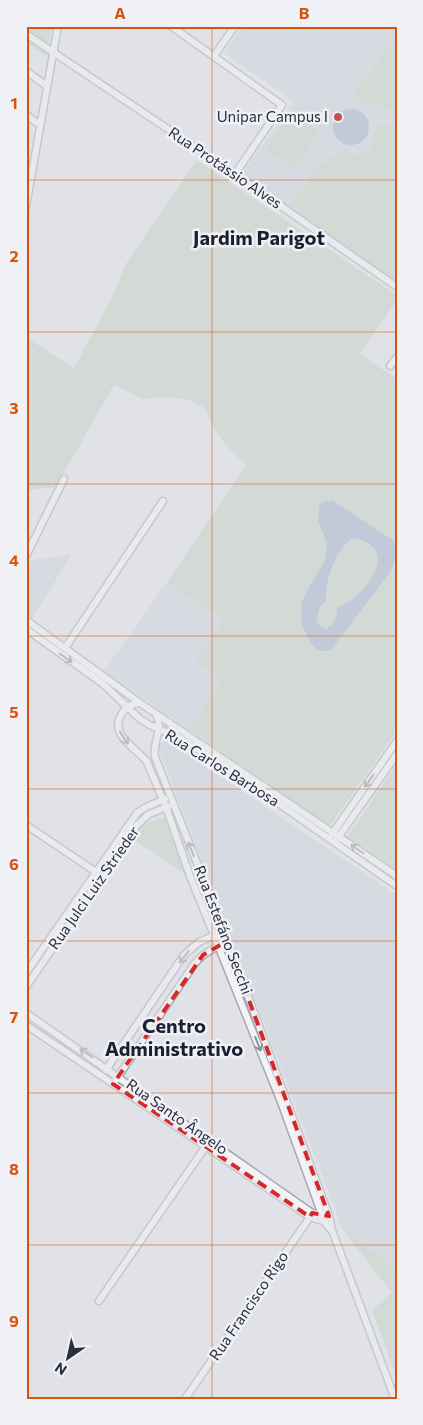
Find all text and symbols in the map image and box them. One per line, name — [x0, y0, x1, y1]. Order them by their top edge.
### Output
text: A — [114, 3, 126, 22]
text: B — [299, 3, 310, 22]
text: 1 — [10, 93, 18, 112]
place label: Unipar Campus I — [217, 107, 328, 125]
marker: Unipar Campus I — [332, 111, 344, 123]
street label: Rua Protássio Alves — [166, 123, 286, 212]
district label: Jardim Parigot — [193, 225, 325, 249]
text: 2 — [9, 246, 19, 265]
text: 3 — [9, 398, 19, 417]
text: 4 — [9, 550, 19, 569]
one-way arrow — [59, 653, 73, 663]
text: 5 — [9, 702, 19, 721]
street label: Rua Carlos Barbosa — [162, 725, 283, 810]
one-way arrow — [119, 731, 129, 745]
one-way arrow — [364, 773, 374, 787]
street label: Rua Julci Luiz Strieder — [44, 822, 142, 952]
one-way arrow — [186, 842, 195, 857]
one-way arrow — [350, 844, 364, 854]
text: 6 — [9, 854, 19, 873]
street label: Rua Estefáno Secchi — [191, 863, 257, 997]
one-way arrow — [178, 950, 189, 963]
text: 7 — [10, 1007, 19, 1026]
district label: Centro Administrativo — [105, 1013, 243, 1060]
one-way arrow — [254, 1036, 263, 1051]
one-way arrow — [79, 1048, 93, 1058]
street label: Rua Santo Ângelo — [123, 1074, 232, 1158]
text: 8 — [9, 1159, 19, 1178]
street label: Rua Francisco Rigo — [205, 1247, 291, 1364]
text: 9 — [9, 1311, 19, 1330]
north arrow — [42, 1332, 92, 1382]
text: N — [51, 1359, 70, 1379]

